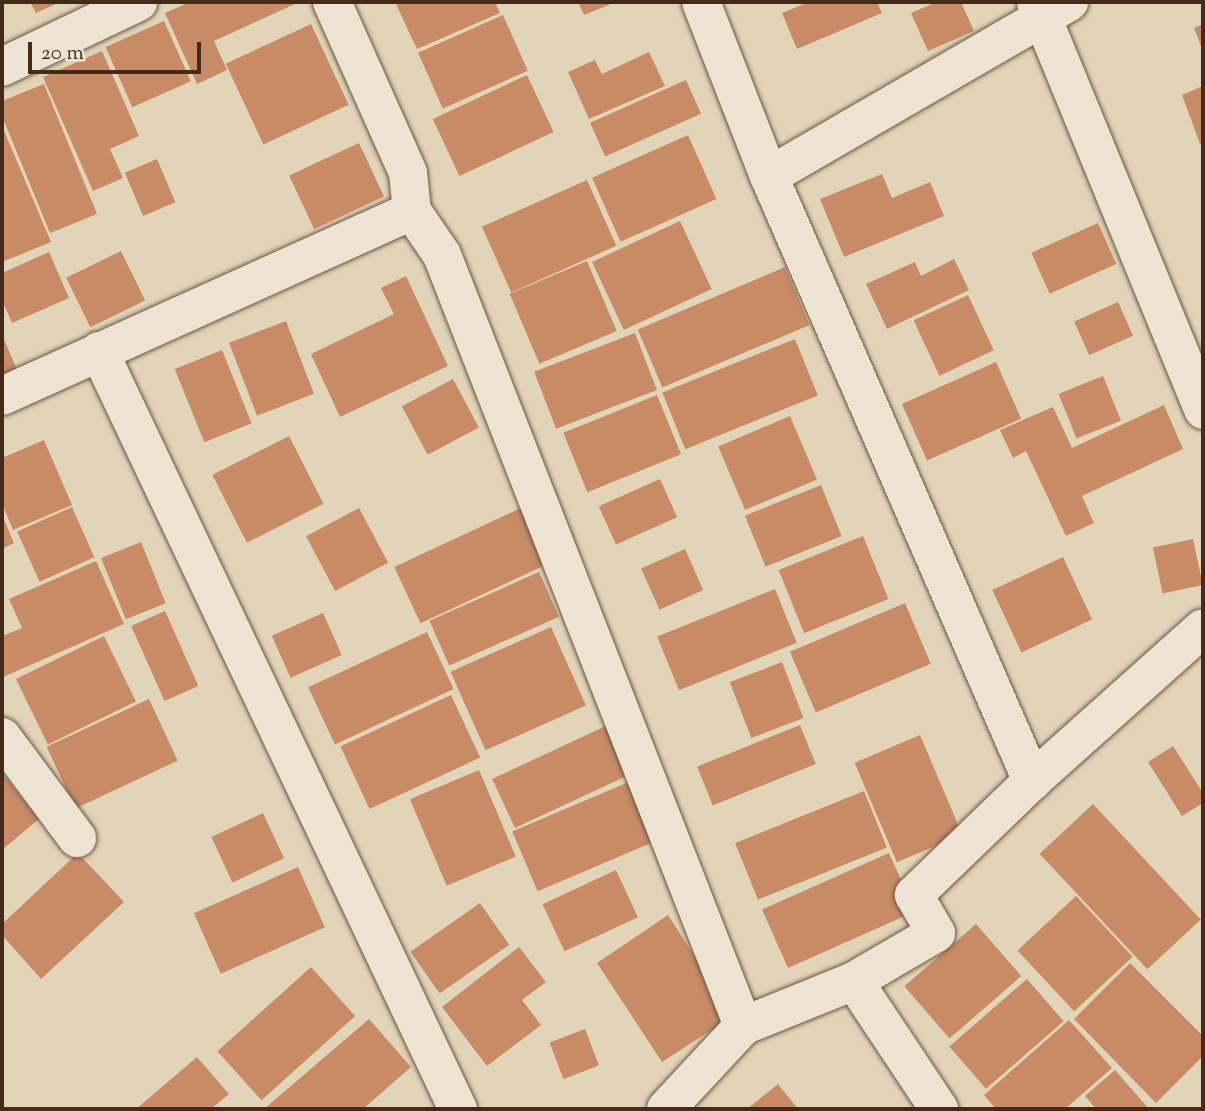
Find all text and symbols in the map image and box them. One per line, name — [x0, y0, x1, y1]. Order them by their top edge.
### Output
scale bar — [32, 28, 205, 72]
text: 20 m — [41, 39, 84, 69]

